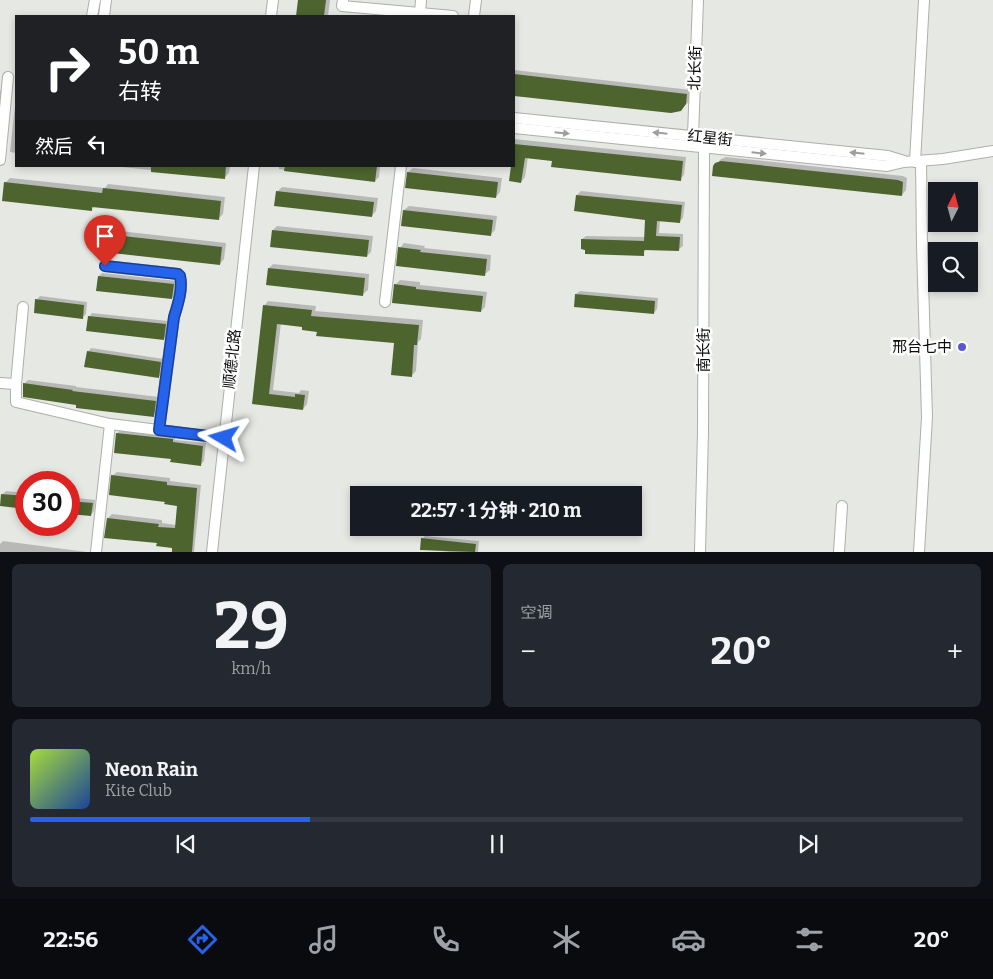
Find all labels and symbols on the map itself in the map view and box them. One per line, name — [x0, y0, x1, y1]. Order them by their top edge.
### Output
street label: 北长街 — [685, 45, 705, 91]
street label: 红星街 — [687, 127, 733, 149]
one-way arrow — [555, 129, 571, 137]
one-way arrow — [652, 129, 668, 137]
one-way arrow — [751, 149, 767, 157]
one-way arrow — [848, 149, 864, 157]
north arrow — [928, 182, 978, 232]
pin — [84, 215, 126, 266]
street label: 南长街 — [695, 327, 713, 373]
street label: 顺德北路 — [220, 328, 244, 390]
place label: 邢台七中 — [892, 338, 952, 356]
marker: 邢台七中 — [956, 341, 968, 353]
position arrow — [197, 411, 249, 463]
speed limit sign: 30 — [15, 471, 80, 536]

